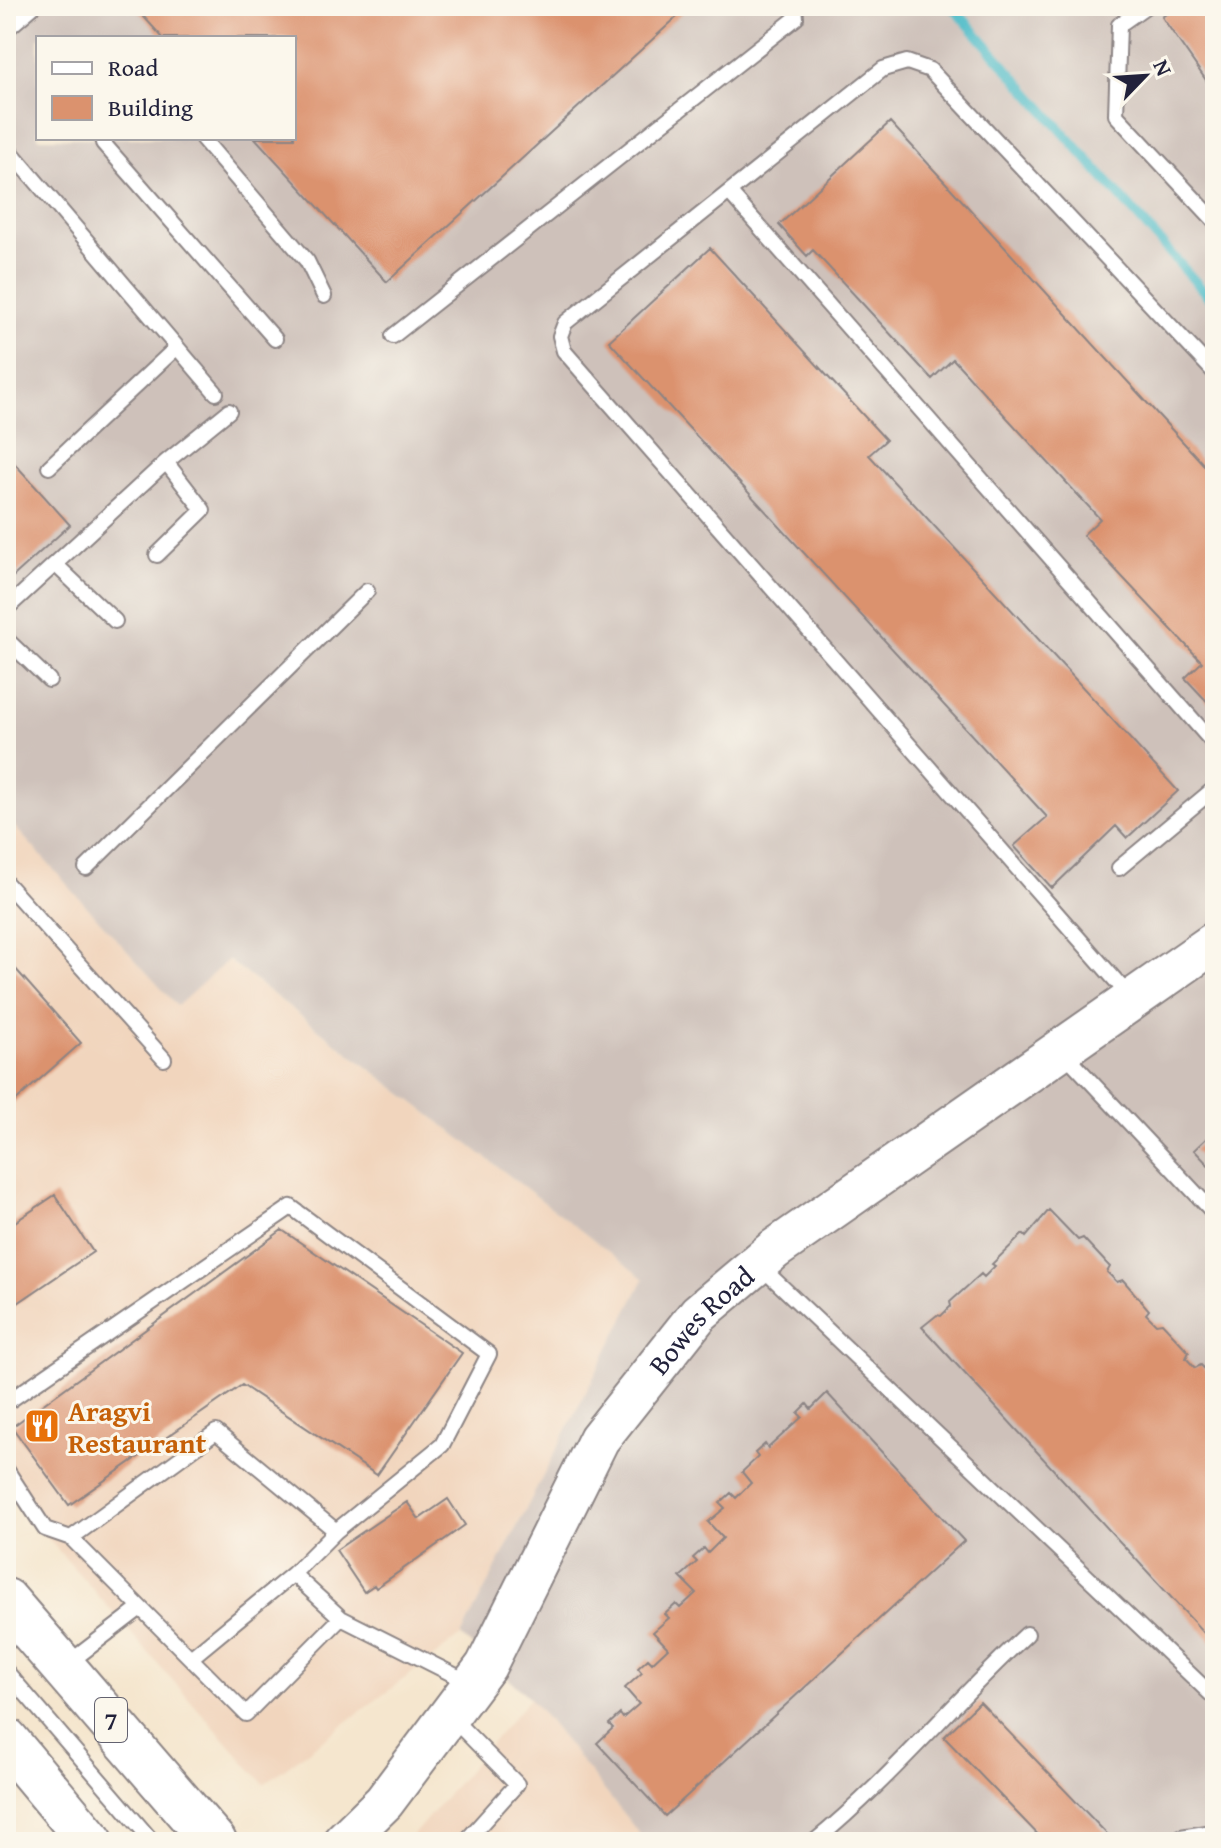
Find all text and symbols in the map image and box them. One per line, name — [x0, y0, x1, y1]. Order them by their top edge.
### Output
legend — [36, 36, 296, 140]
north arrow — [1105, 36, 1185, 116]
text: Road — [108, 50, 158, 85]
text: N — [1146, 54, 1181, 81]
text: Building — [108, 90, 193, 125]
street label: Bowes Road — [638, 1255, 762, 1383]
place label: Aragvi Restaurant — [68, 1390, 207, 1463]
restaurant icon: Aragvi Restaurant — [23, 1407, 61, 1445]
road number: 7 — [95, 1698, 127, 1742]

